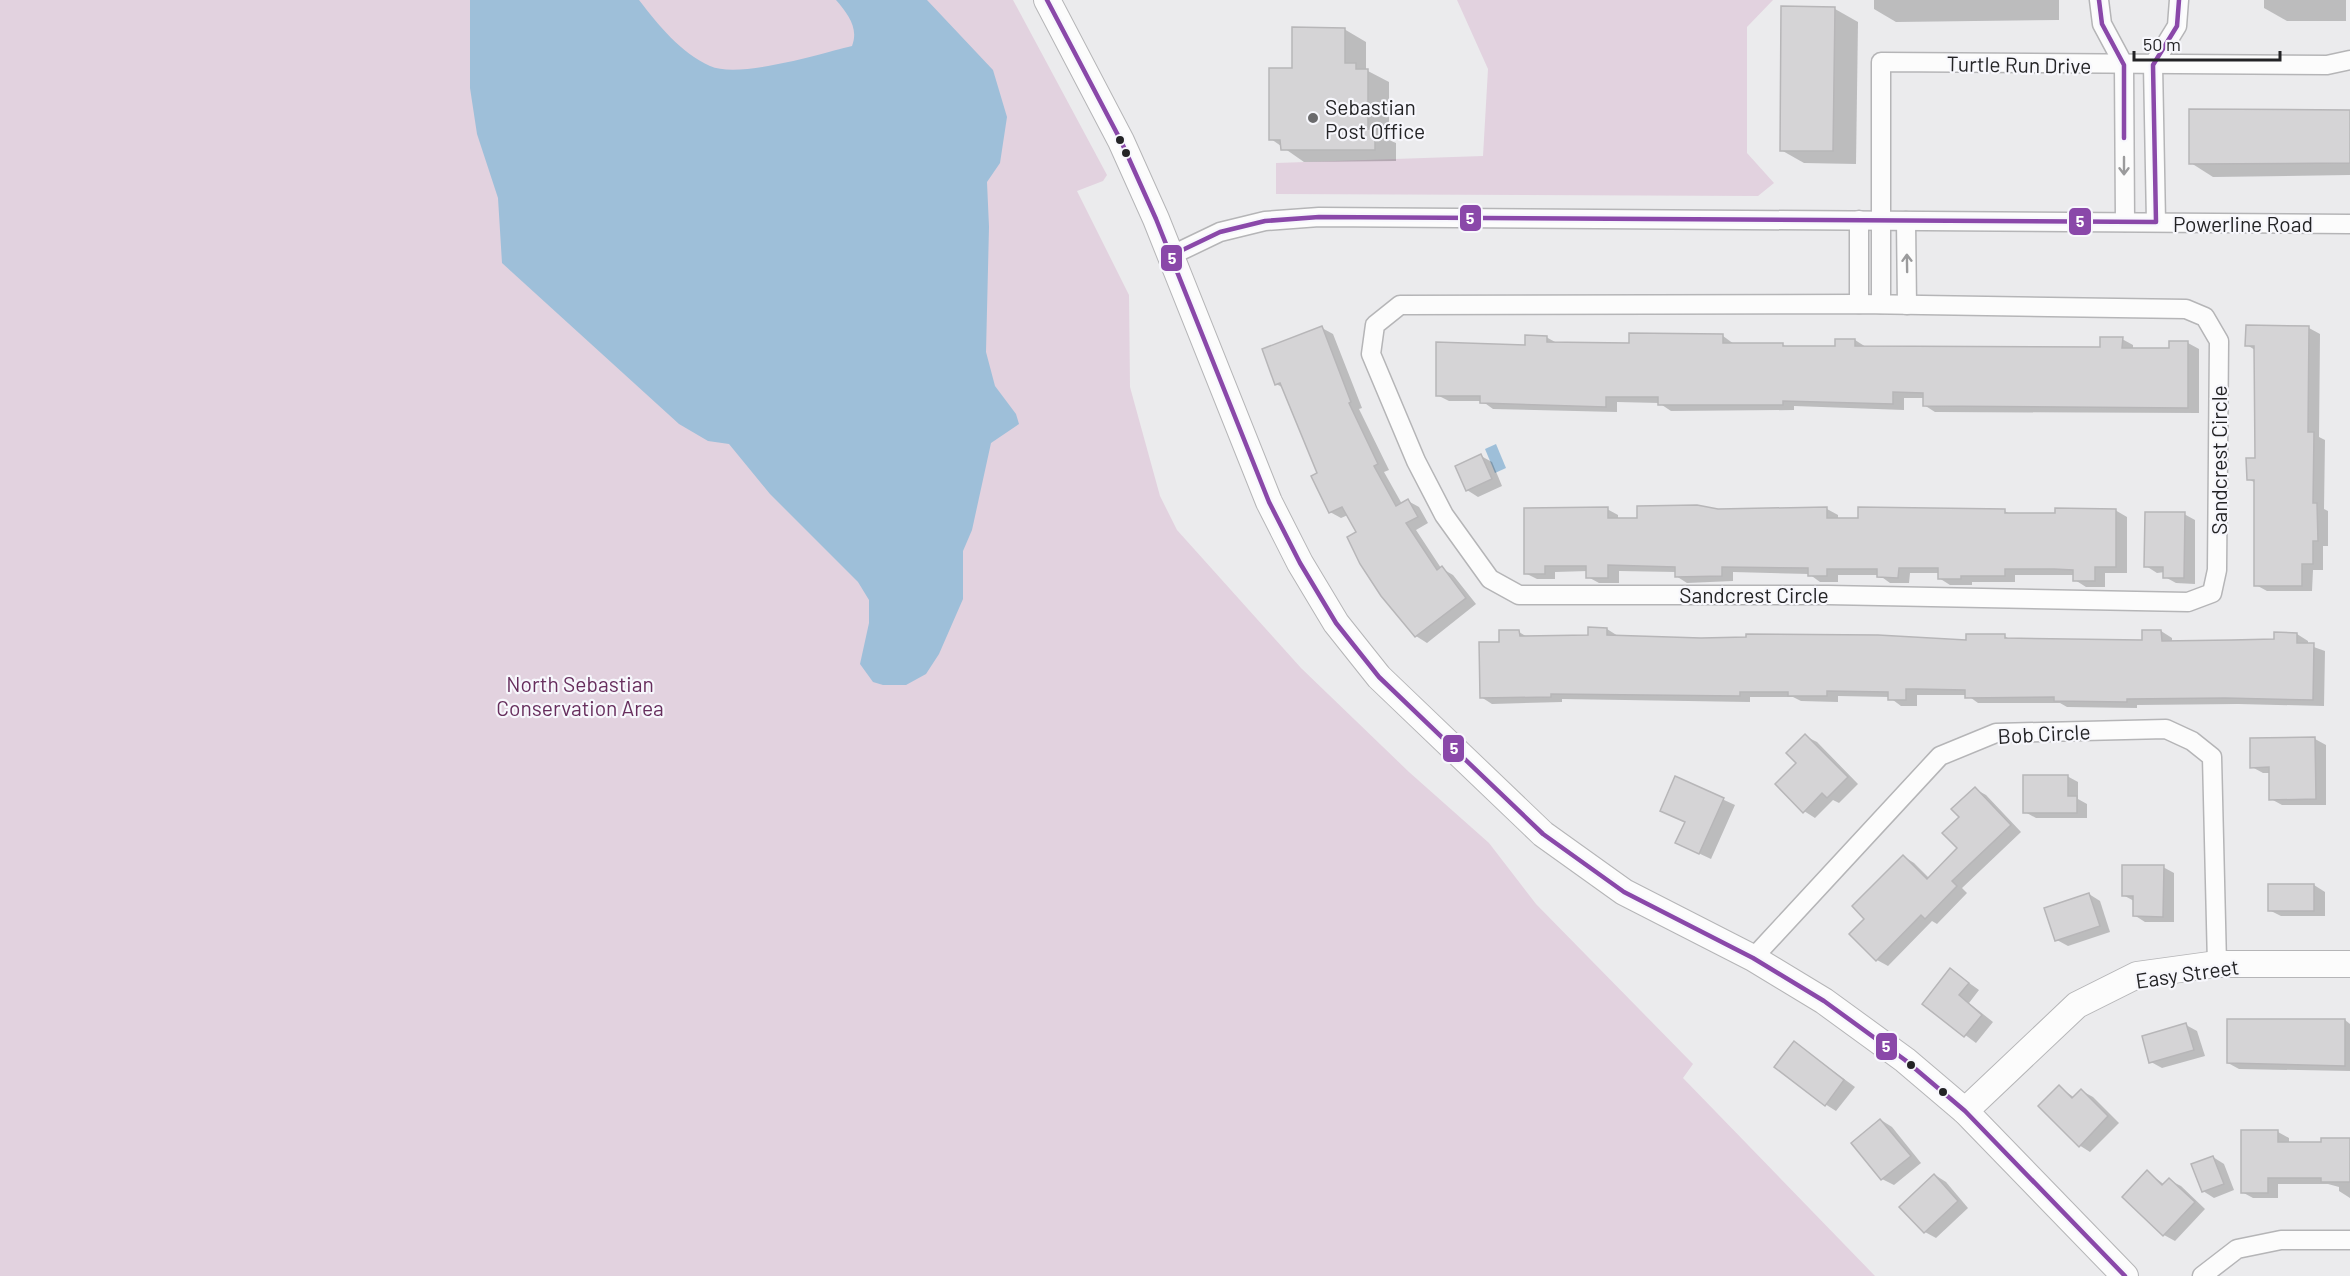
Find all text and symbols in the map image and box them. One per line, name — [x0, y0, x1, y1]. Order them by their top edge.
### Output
scale bar — [2134, 24, 2280, 62]
text: 50 m — [2143, 33, 2181, 55]
street label: Turtle Run Drive — [1947, 50, 2091, 78]
place label: Sebastian Post Office — [1325, 94, 1425, 143]
marker: Sebastian Post Office — [1306, 111, 1320, 125]
unlabelled marker — [1114, 134, 1126, 146]
unlabelled marker — [1120, 147, 1132, 159]
one-way arrow — [2118, 155, 2130, 175]
line badge: 5 — [1459, 204, 1482, 232]
line badge: 5 — [2068, 207, 2092, 236]
text: 5 — [1466, 208, 1475, 227]
text: 5 — [2076, 211, 2085, 230]
street label: Powerline Road — [2173, 211, 2313, 236]
line badge: 5 — [1160, 244, 1183, 272]
text: 5 — [1168, 248, 1177, 267]
one-way arrow — [1901, 253, 1913, 273]
street label: Sandcrest Circle — [2206, 385, 2231, 535]
street label: Sandcrest Circle — [1679, 582, 1829, 607]
park label: North Sebastian Conservation Area — [496, 671, 664, 720]
street label: Bob Circle — [1997, 718, 2091, 748]
line badge: 5 — [1442, 734, 1465, 763]
text: 5 — [1450, 738, 1459, 757]
street label: Easy Street — [2134, 953, 2240, 993]
line badge: 5 — [1875, 1032, 1898, 1061]
text: 5 — [1882, 1036, 1891, 1055]
unlabelled marker — [1905, 1059, 1917, 1071]
unlabelled marker — [1937, 1086, 1949, 1098]

